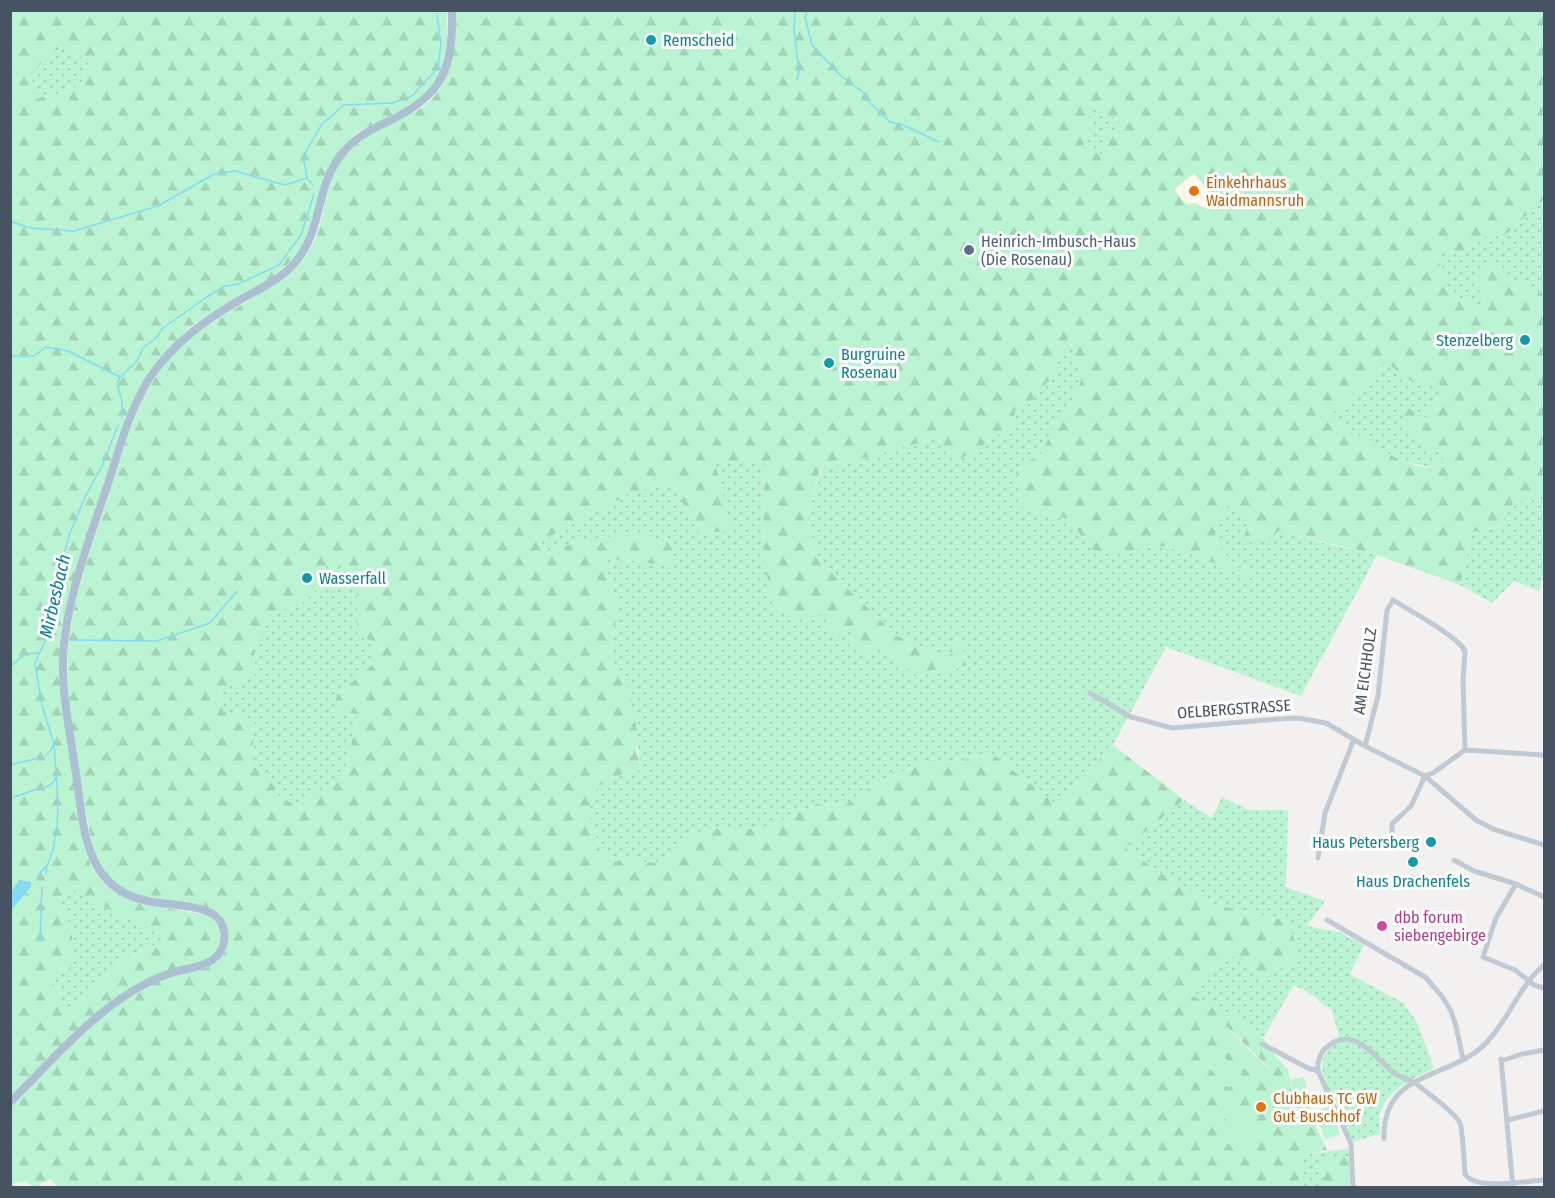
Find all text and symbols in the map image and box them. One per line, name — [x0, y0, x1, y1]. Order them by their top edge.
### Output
place label: Remscheid — [663, 31, 734, 50]
marker: Remscheid — [644, 33, 658, 47]
place label: Einkehrhaus Waidmannsruh — [1206, 173, 1304, 210]
marker: Einkehrhaus Waidmannsruh — [1187, 184, 1201, 198]
place label: Heinrich-Imbusch-Haus (Die Rosenau) — [981, 232, 1136, 269]
marker: Heinrich-Imbusch-Haus (Die Rosenau) — [962, 243, 976, 257]
place label: Stenzelberg — [1436, 331, 1513, 350]
marker: Stenzelberg — [1518, 333, 1532, 347]
place label: Burgruine Rosenau — [841, 345, 905, 382]
marker: Burgruine Rosenau — [822, 356, 836, 370]
water label: Mirbesbach — [35, 552, 75, 640]
place label: Wasserfall — [319, 569, 386, 588]
marker: Wasserfall — [300, 571, 314, 585]
street label: AM EICHHOLZ — [1350, 626, 1380, 716]
street label: OELBERGSTRASSE — [1176, 696, 1292, 722]
place label: Haus Petersberg — [1312, 833, 1419, 852]
marker: Haus Petersberg — [1424, 835, 1438, 849]
marker: Haus Drachenfels — [1406, 855, 1420, 869]
place label: Haus Drachenfels — [1356, 872, 1470, 891]
place label: dbb forum siebengebirge — [1394, 908, 1486, 945]
marker: dbb forum siebengebirge — [1375, 919, 1389, 933]
place label: Clubhaus TC GW Gut Buschhof — [1273, 1089, 1377, 1126]
marker: Clubhaus TC GW Gut Buschhof — [1254, 1100, 1268, 1114]

